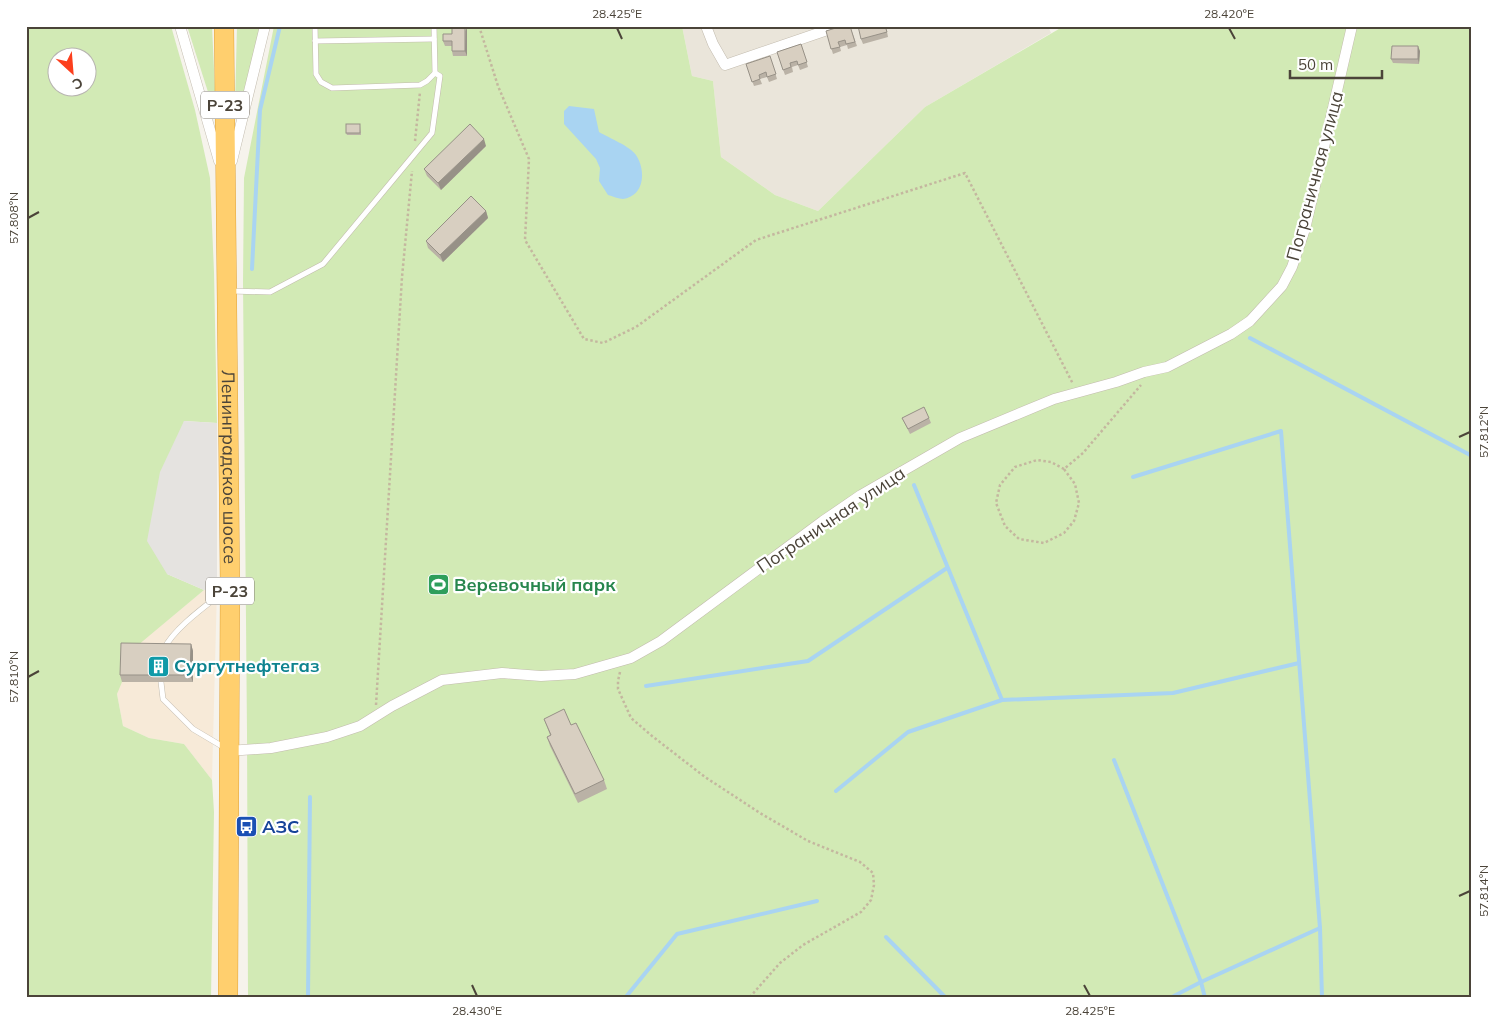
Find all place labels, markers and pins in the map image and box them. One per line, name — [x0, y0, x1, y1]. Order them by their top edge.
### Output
sports icon: Веревочный парк — [426, 573, 450, 597]
place label: Веревочный парк — [454, 573, 616, 596]
building icon: Сургутнефтегаз — [146, 654, 170, 678]
place label: Сургутнефтегаз — [174, 654, 320, 677]
bus stop icon: АЗС — [234, 815, 258, 839]
place label: АЗС — [262, 815, 299, 838]

